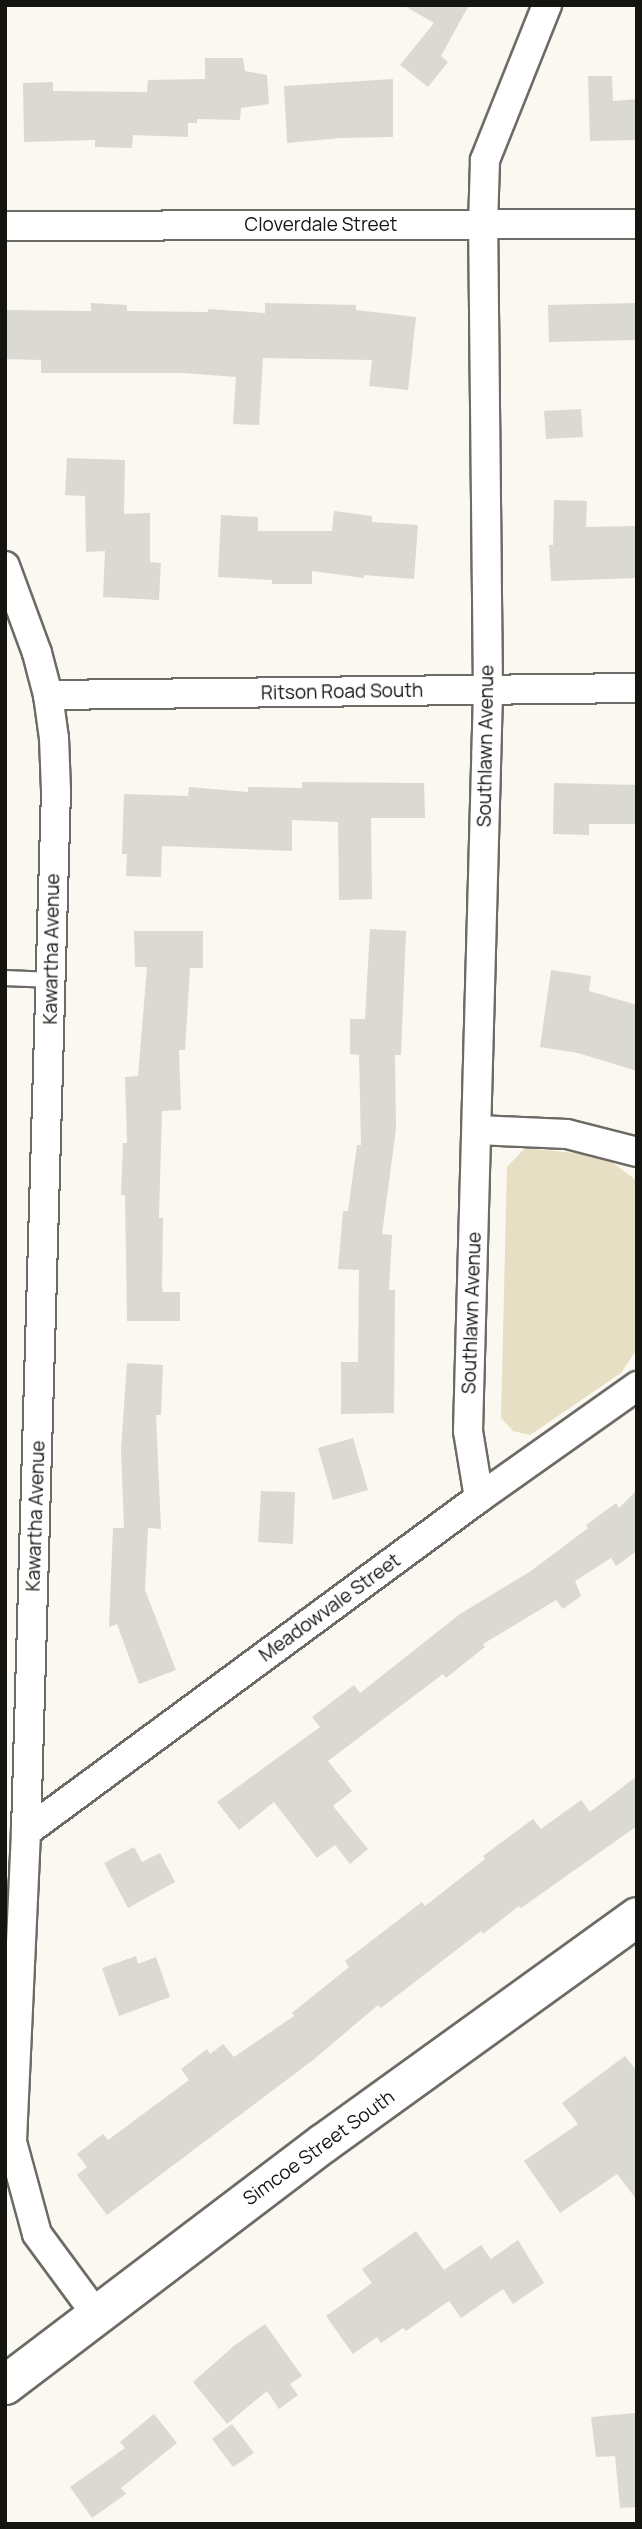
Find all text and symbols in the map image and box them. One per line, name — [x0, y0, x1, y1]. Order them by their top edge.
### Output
street label: Cloverdale Street — [245, 214, 397, 236]
street label: Southlawn Avenue — [473, 665, 499, 827]
street label: Ritson Road South — [261, 679, 423, 705]
street label: Kawartha Avenue — [39, 873, 65, 1025]
street label: Southlawn Avenue — [458, 1231, 486, 1395]
street label: Kawartha Avenue — [22, 1440, 50, 1592]
street label: Meadowvale Street — [255, 1549, 405, 1667]
street label: Simcoe Street South — [239, 2085, 399, 2211]

